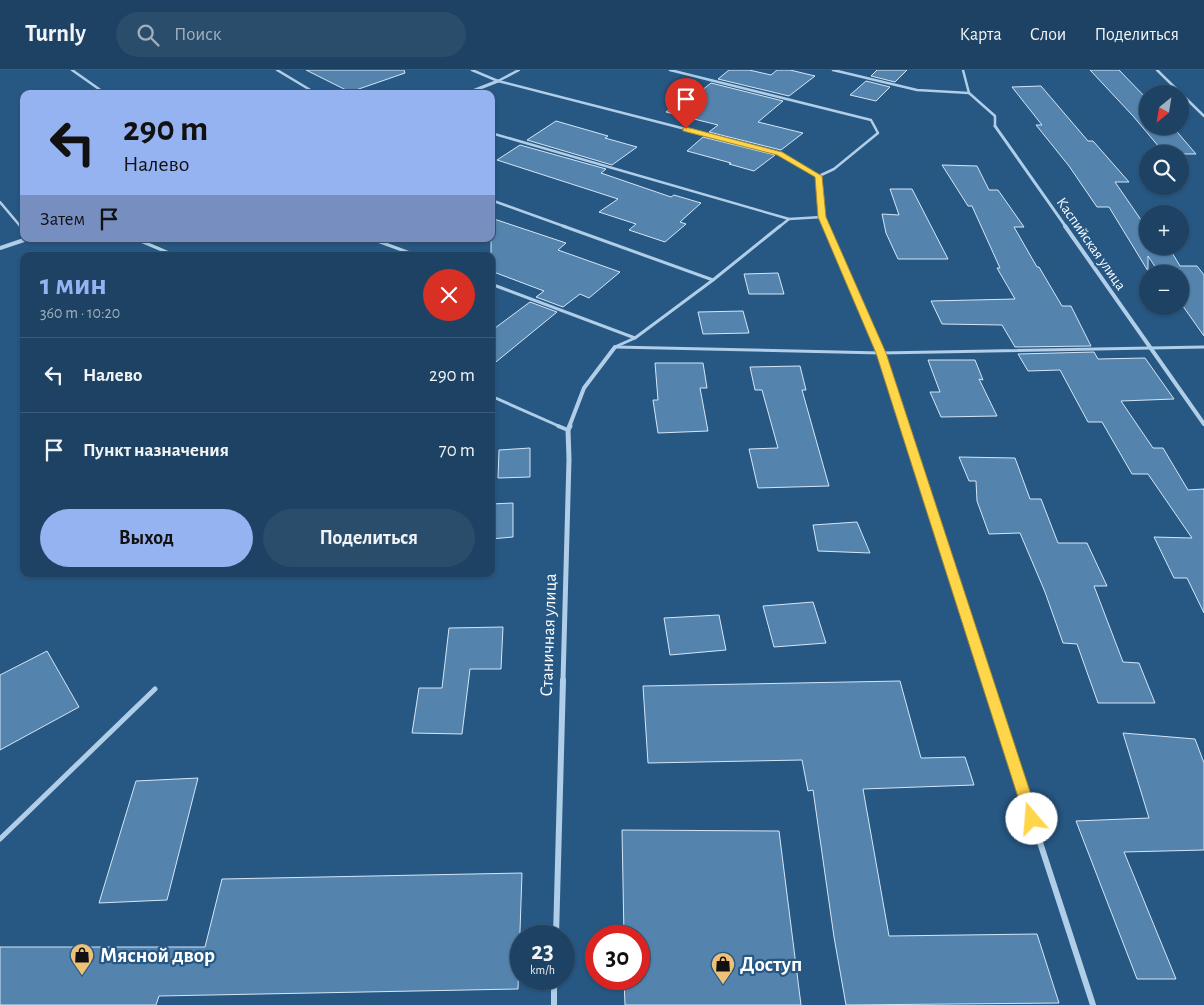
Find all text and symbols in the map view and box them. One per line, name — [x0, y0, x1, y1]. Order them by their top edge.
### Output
search box — [116, 12, 466, 57]
icon: search — [134, 21, 162, 49]
text: Turnly — [25, 22, 86, 46]
text: Поиск — [174, 25, 221, 44]
text: Карта — [960, 26, 1002, 44]
text: Слои — [1030, 26, 1066, 44]
text: Поделиться — [1094, 26, 1179, 44]
pin — [665, 78, 707, 129]
icon: arrive — [672, 85, 700, 113]
north arrow — [1139, 85, 1189, 135]
map controls — [1139, 85, 1189, 315]
icon: left — [40, 110, 105, 175]
text: 290 m — [123, 112, 208, 147]
button: search — [1139, 145, 1189, 195]
text: Налево — [123, 153, 189, 175]
street label: Каспийская улица — [1054, 195, 1129, 293]
icon: arrive — [95, 205, 123, 233]
button: + — [1139, 205, 1189, 255]
text: Затем — [40, 210, 85, 229]
button: − — [1139, 265, 1189, 315]
button: close — [423, 269, 475, 321]
text: 1 мин — [40, 270, 107, 300]
text: 360 m · 10:20 — [40, 305, 120, 321]
icon: left — [40, 361, 68, 389]
text: Налево — [83, 366, 142, 385]
text: 290 m — [429, 366, 475, 385]
icon: arrive — [40, 436, 68, 464]
text: Пункт назначения — [83, 441, 229, 460]
text: 70 m — [439, 441, 475, 460]
button: Выход — [40, 509, 253, 567]
button: Поделиться — [263, 509, 475, 567]
street label: Станичная улица — [538, 573, 560, 697]
position arrow — [1005, 792, 1057, 844]
speed limit sign: 30 — [585, 925, 650, 990]
text: 23 — [531, 939, 554, 964]
shop icon: Мясной двор — [69, 942, 95, 976]
place label: Мясной двор — [100, 945, 215, 966]
shop icon: Доступ — [710, 951, 736, 985]
place label: Доступ — [740, 954, 802, 975]
text: km/h — [530, 964, 555, 976]

